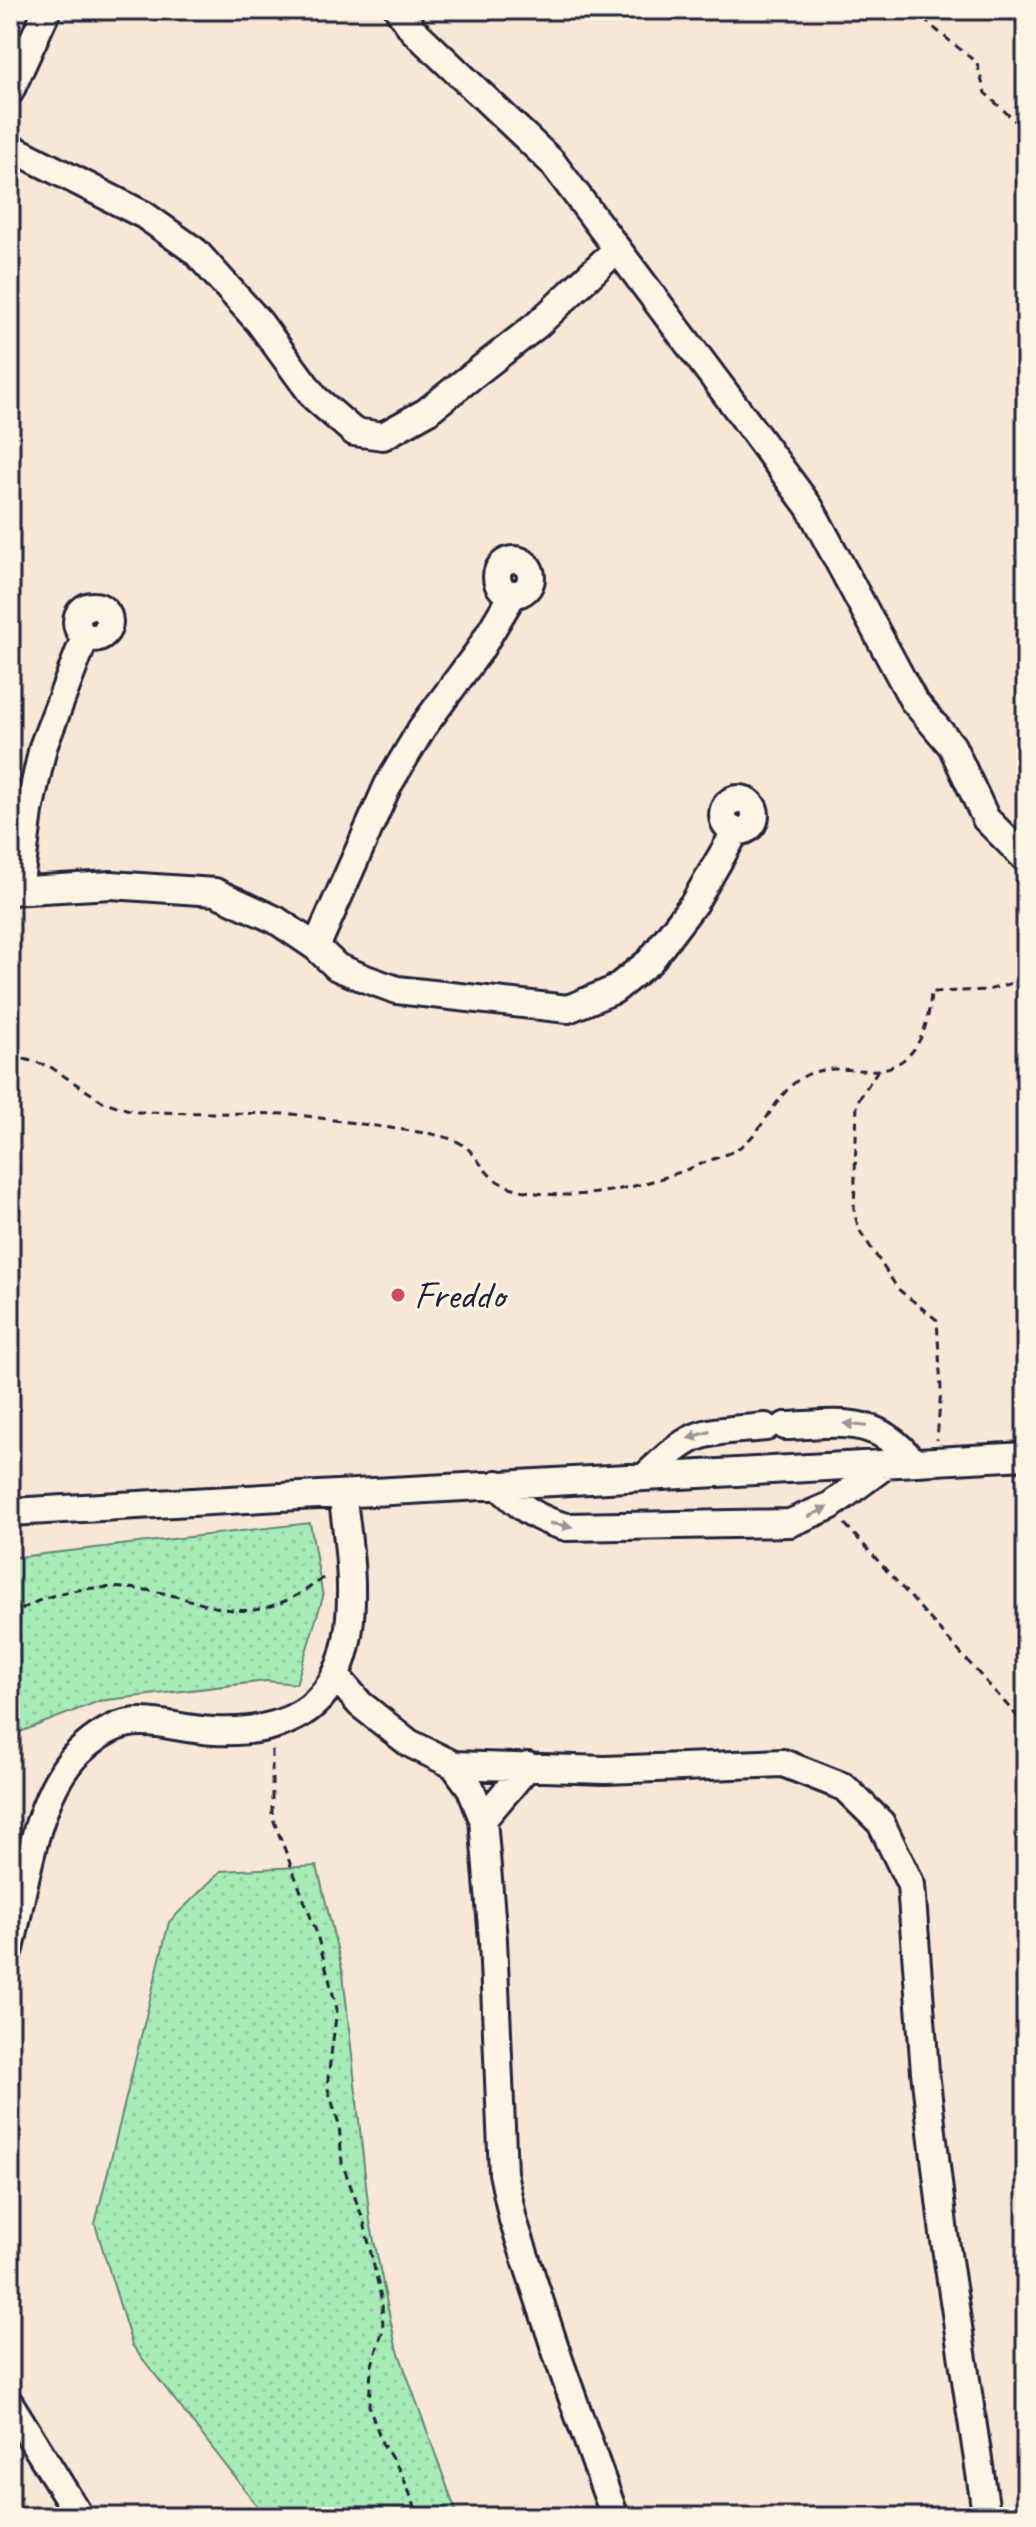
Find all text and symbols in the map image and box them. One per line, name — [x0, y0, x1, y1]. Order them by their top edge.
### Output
place label: Freddo — [414, 1270, 509, 1320]
marker: Freddo — [389, 1286, 407, 1304]
one-way arrow — [842, 1419, 867, 1432]
one-way arrow — [686, 1430, 711, 1442]
one-way arrow — [807, 1505, 830, 1518]
one-way arrow — [549, 1519, 574, 1532]

